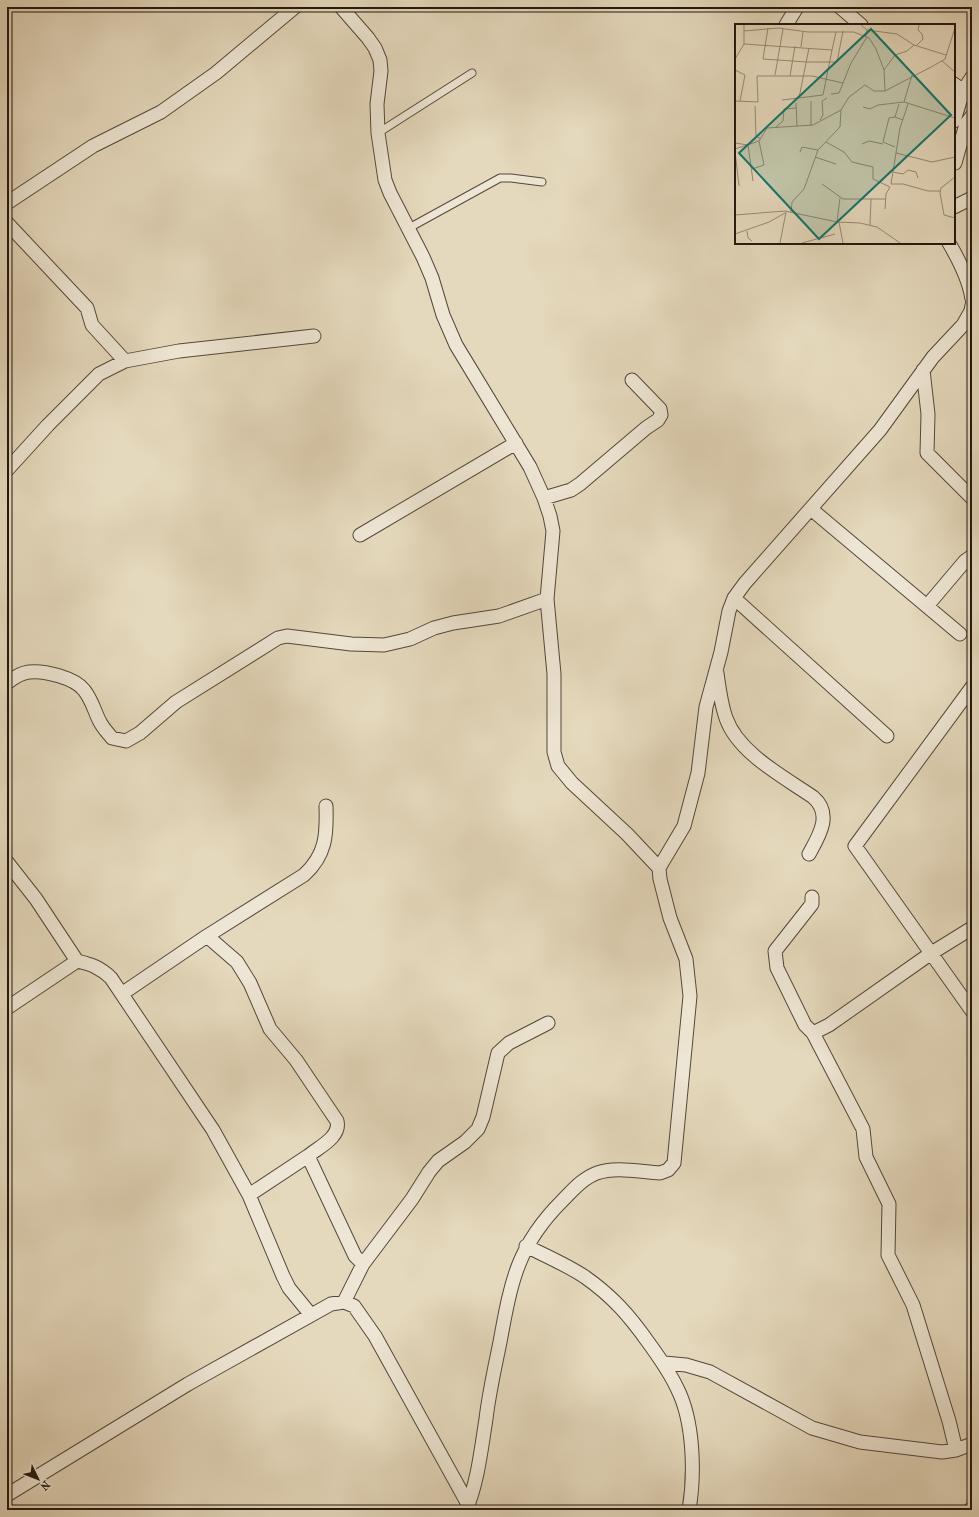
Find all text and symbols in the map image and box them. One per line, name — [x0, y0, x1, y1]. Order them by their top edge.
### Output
inset map — [735, 24, 955, 244]
north arrow — [18, 1459, 58, 1499]
text: N — [37, 1478, 53, 1493]

